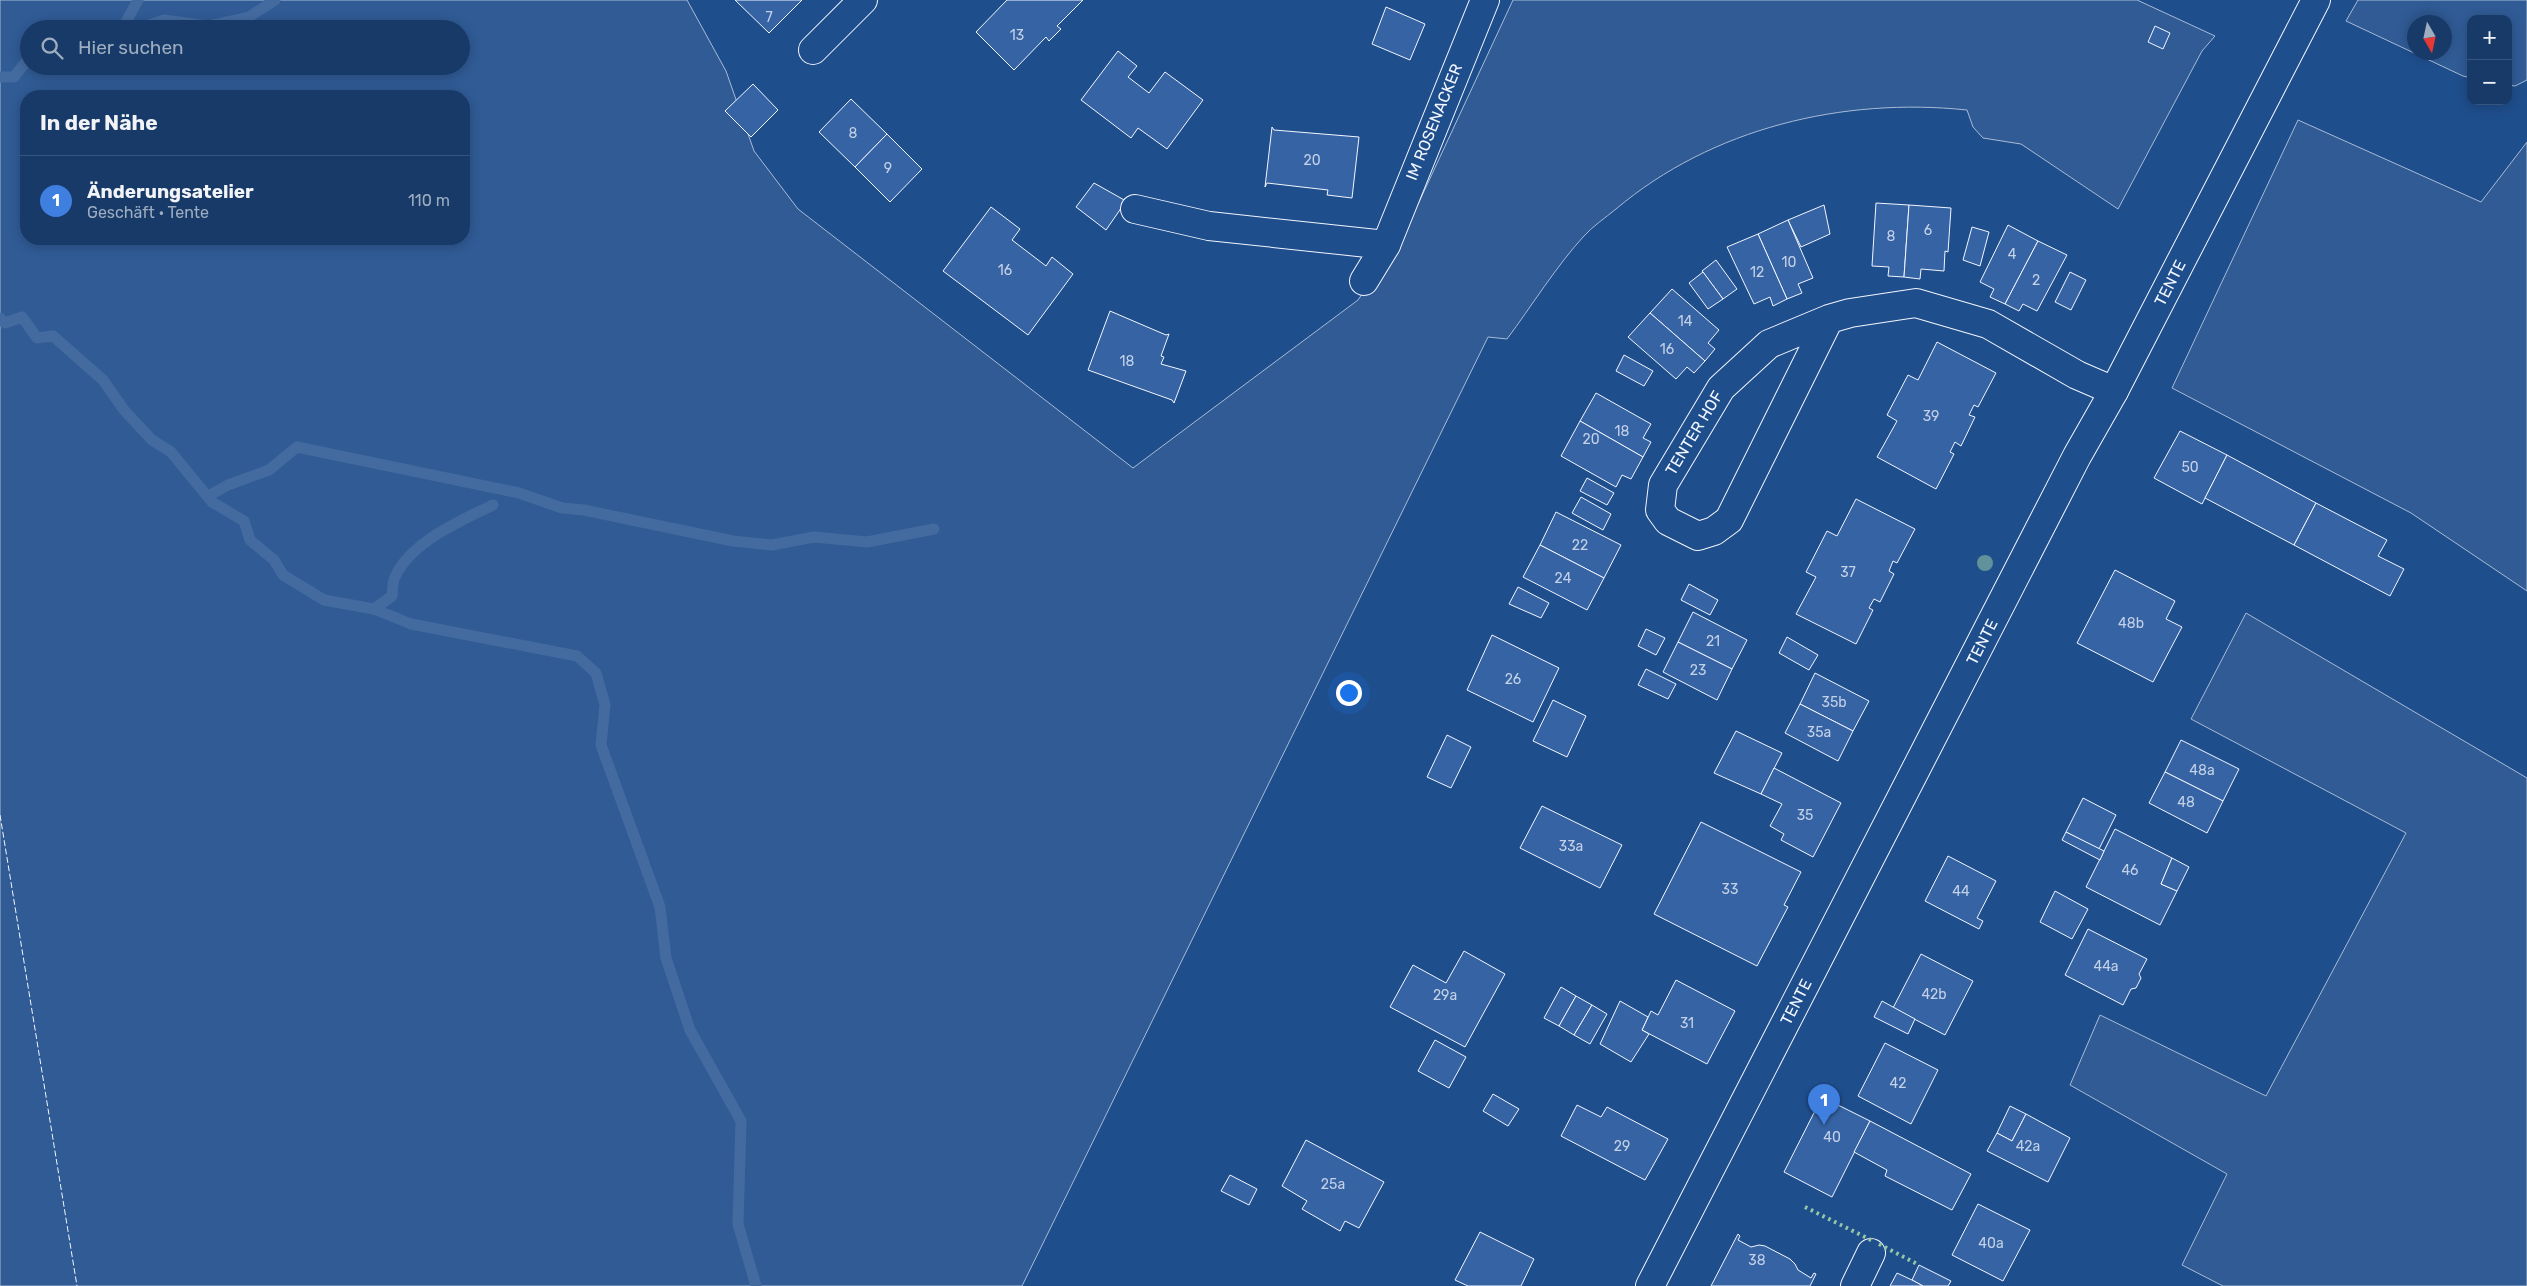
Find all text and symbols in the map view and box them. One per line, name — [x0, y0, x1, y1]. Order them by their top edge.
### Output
house number: 7 — [765, 9, 773, 26]
north arrow — [2407, 15, 2452, 60]
map controls — [2467, 15, 2512, 105]
button: + — [2467, 15, 2512, 60]
search box — [20, 20, 470, 75]
house number: 13 — [1010, 27, 1024, 44]
icon: search — [38, 34, 66, 62]
text: Hier suchen — [78, 36, 184, 59]
button: − — [2467, 60, 2512, 105]
street label: IM ROSENACKER — [1402, 61, 1466, 183]
text: In der Nähe — [40, 110, 158, 135]
house number: 8 — [849, 125, 858, 142]
house number: 20 — [1303, 152, 1321, 169]
house number: 9 — [884, 160, 892, 177]
text: Änderungsatelier — [87, 180, 254, 203]
text: 1 — [52, 191, 60, 210]
text: 110 m — [408, 191, 450, 210]
text: Geschäft · Tente — [87, 203, 209, 222]
house number: 6 — [1924, 222, 1932, 239]
house number: 8 — [1887, 228, 1896, 245]
house number: 4 — [2008, 246, 2017, 263]
house number: 10 — [1782, 254, 1797, 271]
street label: TENTE — [2150, 257, 2190, 309]
house number: 16 — [998, 262, 1012, 279]
house number: 12 — [1750, 264, 1764, 281]
house number: 2 — [2032, 272, 2040, 289]
house number: 14 — [1678, 313, 1693, 330]
house number: 16 — [1660, 341, 1674, 358]
house number: 18 — [1120, 353, 1135, 370]
street label: TENTER HOF — [1661, 387, 1727, 479]
house number: 39 — [1923, 408, 1939, 425]
house number: 18 — [1615, 423, 1630, 440]
house number: 20 — [1582, 431, 1600, 448]
house number: 50 — [2181, 459, 2199, 476]
house number: 22 — [1572, 537, 1588, 554]
house number: 37 — [1840, 564, 1856, 581]
house number: 24 — [1555, 570, 1572, 587]
house number: 48b — [2118, 615, 2144, 632]
street label: TENTE — [1962, 616, 2002, 668]
house number: 21 — [1706, 633, 1720, 650]
house number: 23 — [1690, 662, 1706, 679]
house number: 26 — [1505, 671, 1521, 688]
your location — [1336, 680, 1362, 706]
house number: 35b — [1821, 694, 1847, 711]
house number: 35a — [1807, 724, 1831, 741]
house number: 48a — [2189, 762, 2215, 779]
house number: 48 — [2177, 794, 2195, 811]
house number: 35 — [1797, 807, 1813, 824]
house number: 33a — [1559, 838, 1583, 855]
house number: 46 — [2121, 862, 2139, 879]
house number: 33 — [1722, 881, 1738, 898]
house number: 44 — [1952, 883, 1970, 900]
house number: 44a — [2093, 958, 2119, 975]
street label: TENTE — [1776, 976, 1816, 1028]
house number: 42b — [1921, 986, 1947, 1003]
house number: 29a — [1433, 987, 1457, 1004]
house number: 31 — [1680, 1015, 1694, 1032]
house number: 42 — [1890, 1075, 1906, 1092]
pin: 1 — [1808, 1084, 1840, 1125]
house number: 40 — [1823, 1129, 1841, 1146]
house number: 29 — [1614, 1138, 1630, 1155]
house number: 42a — [2016, 1138, 2040, 1155]
house number: 25a — [1321, 1176, 1345, 1193]
house number: 40a — [1978, 1235, 2004, 1252]
house number: 38 — [1748, 1252, 1766, 1269]

